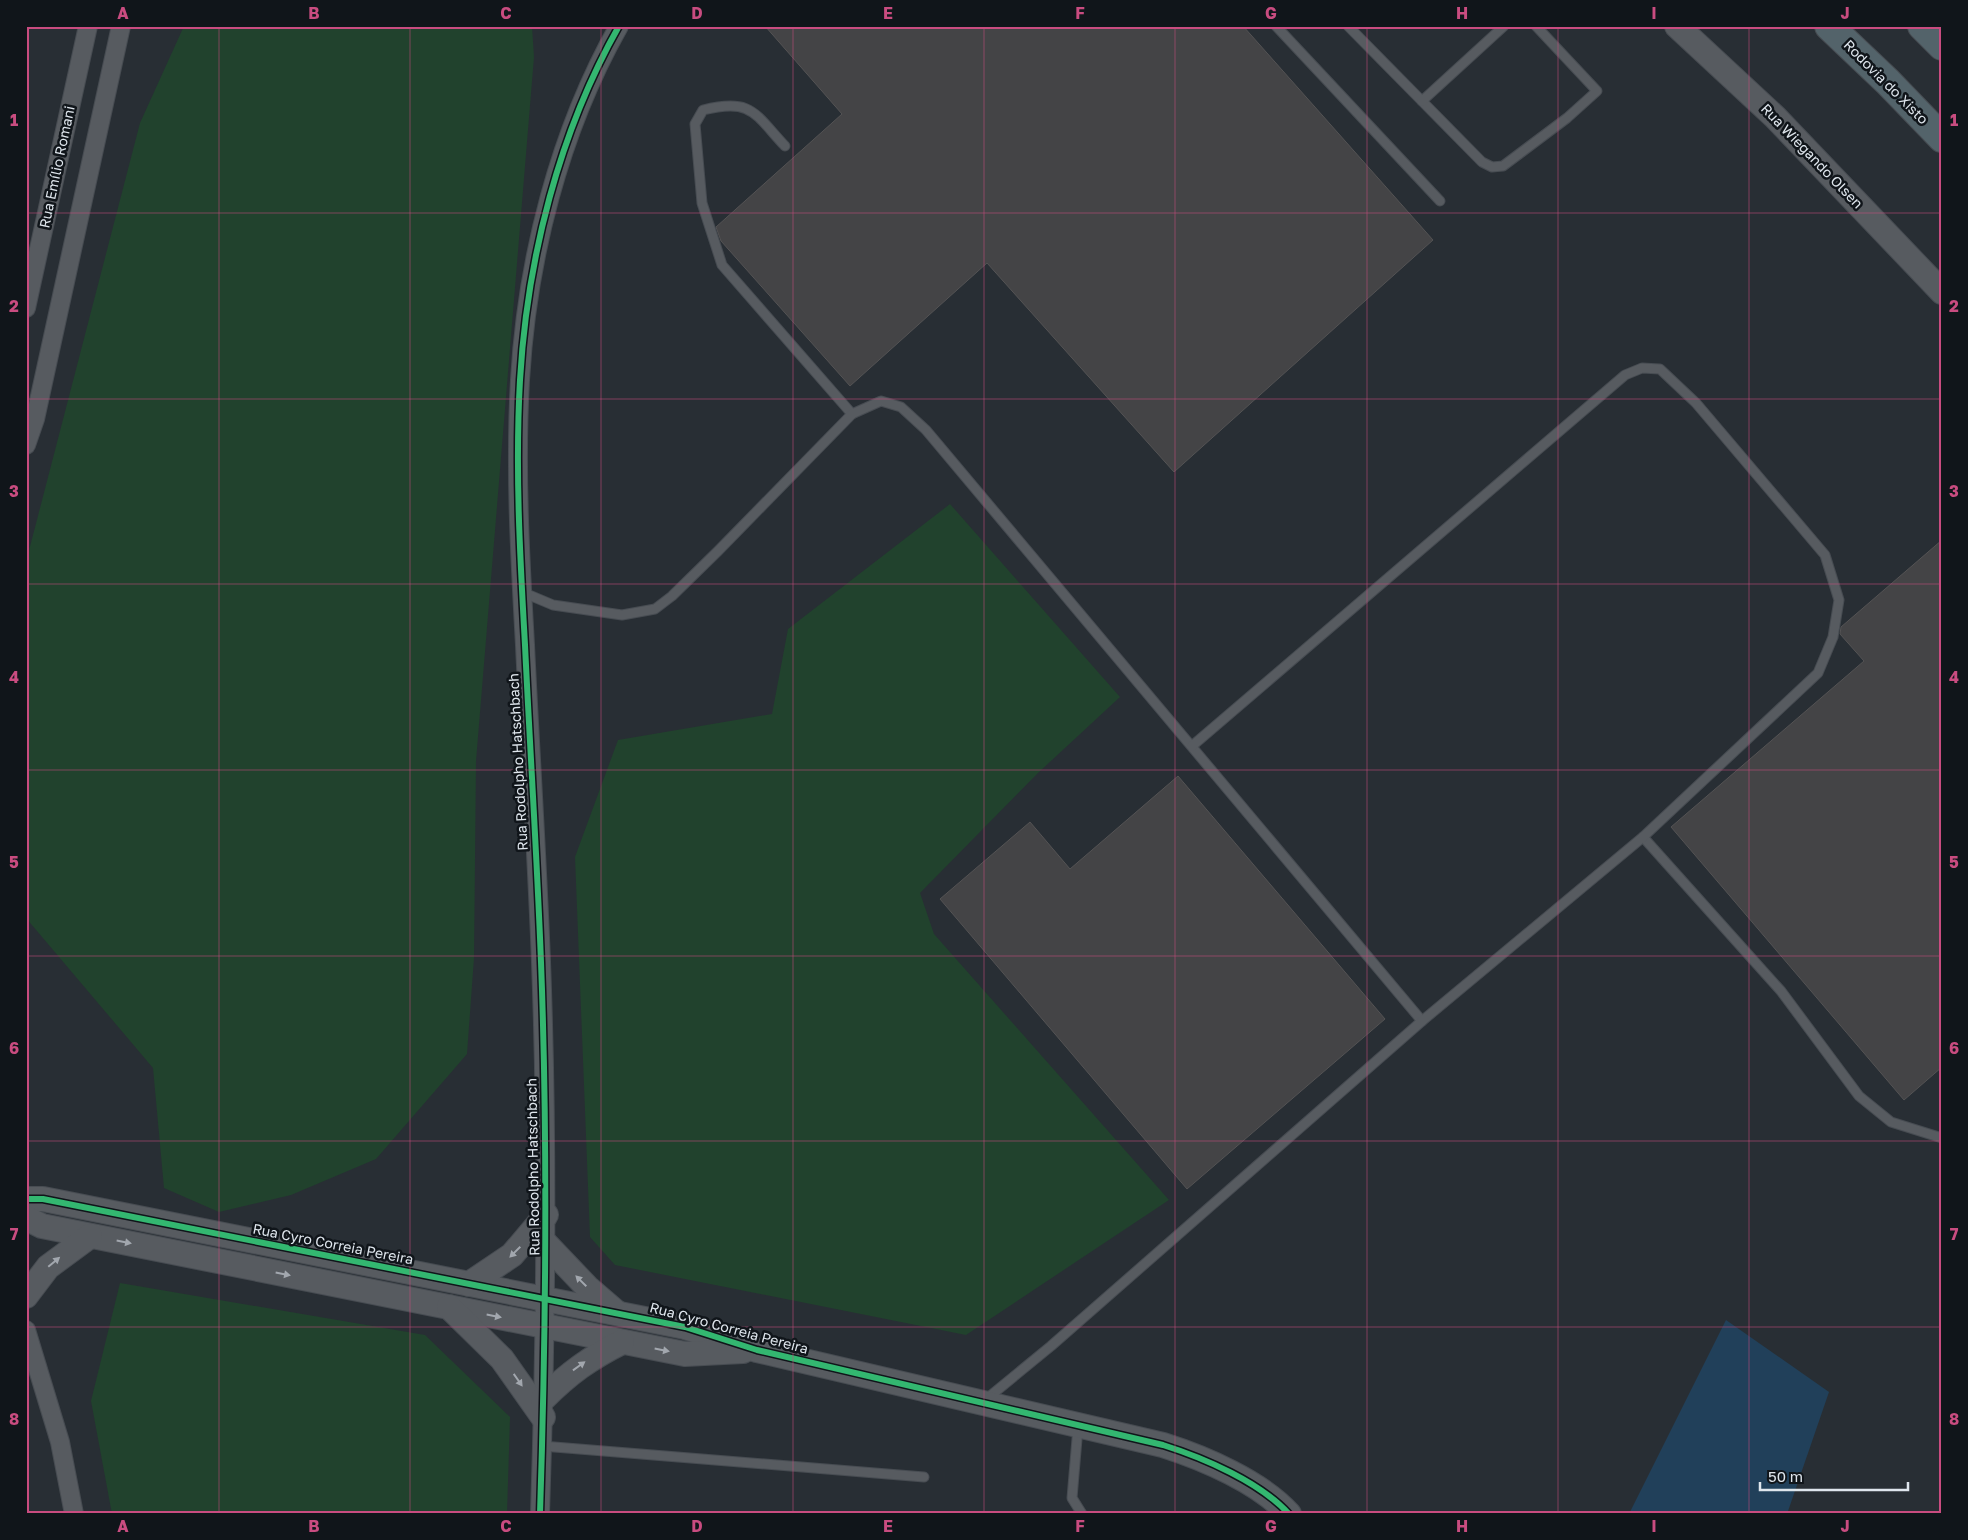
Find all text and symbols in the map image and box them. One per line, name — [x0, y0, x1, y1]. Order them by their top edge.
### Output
text: A — [117, 3, 129, 23]
text: B — [308, 3, 320, 23]
text: C — [500, 3, 512, 23]
text: D — [691, 3, 703, 23]
text: E — [883, 3, 893, 23]
text: F — [1075, 3, 1085, 23]
text: G — [1265, 3, 1277, 23]
text: H — [1456, 3, 1468, 23]
text: I — [1651, 3, 1657, 23]
text: J — [1840, 3, 1850, 23]
street label: Rodovia do Xisto — [1841, 36, 1932, 127]
street label: Rua Wiegando Olsen — [1758, 100, 1867, 212]
street label: Rua Emílio Romani — [35, 104, 78, 230]
text: 1 — [10, 110, 18, 130]
text: 1 — [1950, 110, 1958, 130]
text: 2 — [9, 296, 19, 316]
text: 2 — [1949, 296, 1959, 316]
text: 3 — [9, 481, 19, 501]
text: 3 — [1949, 481, 1959, 501]
text: 4 — [9, 667, 19, 687]
text: 4 — [1949, 667, 1959, 687]
street label: Rua Rodolpho Hatschbach — [504, 673, 531, 851]
text: 5 — [9, 852, 19, 872]
text: 5 — [1949, 852, 1959, 872]
text: 6 — [9, 1038, 19, 1058]
text: 6 — [1949, 1038, 1959, 1058]
street label: Rua Rodolpho Hatschbach — [522, 1078, 543, 1256]
street label: Rua Cyro Correia Pereira — [251, 1220, 415, 1267]
text: 7 — [10, 1224, 19, 1244]
text: 7 — [1950, 1224, 1959, 1244]
one-way arrow — [116, 1239, 132, 1247]
one-way arrow — [509, 1246, 521, 1258]
one-way arrow — [48, 1256, 60, 1268]
one-way arrow — [276, 1270, 291, 1278]
one-way arrow — [575, 1275, 587, 1287]
street label: Rua Cyro Correia Pereira — [648, 1298, 810, 1357]
one-way arrow — [486, 1312, 502, 1320]
one-way arrow — [655, 1346, 671, 1354]
one-way arrow — [572, 1361, 586, 1371]
one-way arrow — [513, 1374, 523, 1387]
text: 8 — [9, 1409, 19, 1429]
text: 8 — [1949, 1409, 1959, 1429]
scale bar — [1760, 1460, 1908, 1492]
text: 50 m — [1768, 1467, 1803, 1485]
text: A — [117, 1516, 129, 1536]
text: B — [308, 1516, 320, 1536]
text: C — [500, 1516, 512, 1536]
text: D — [691, 1516, 703, 1536]
text: E — [883, 1516, 893, 1536]
text: F — [1075, 1516, 1085, 1536]
text: G — [1265, 1516, 1277, 1536]
text: H — [1456, 1516, 1468, 1536]
text: I — [1651, 1516, 1657, 1536]
text: J — [1840, 1516, 1850, 1536]

